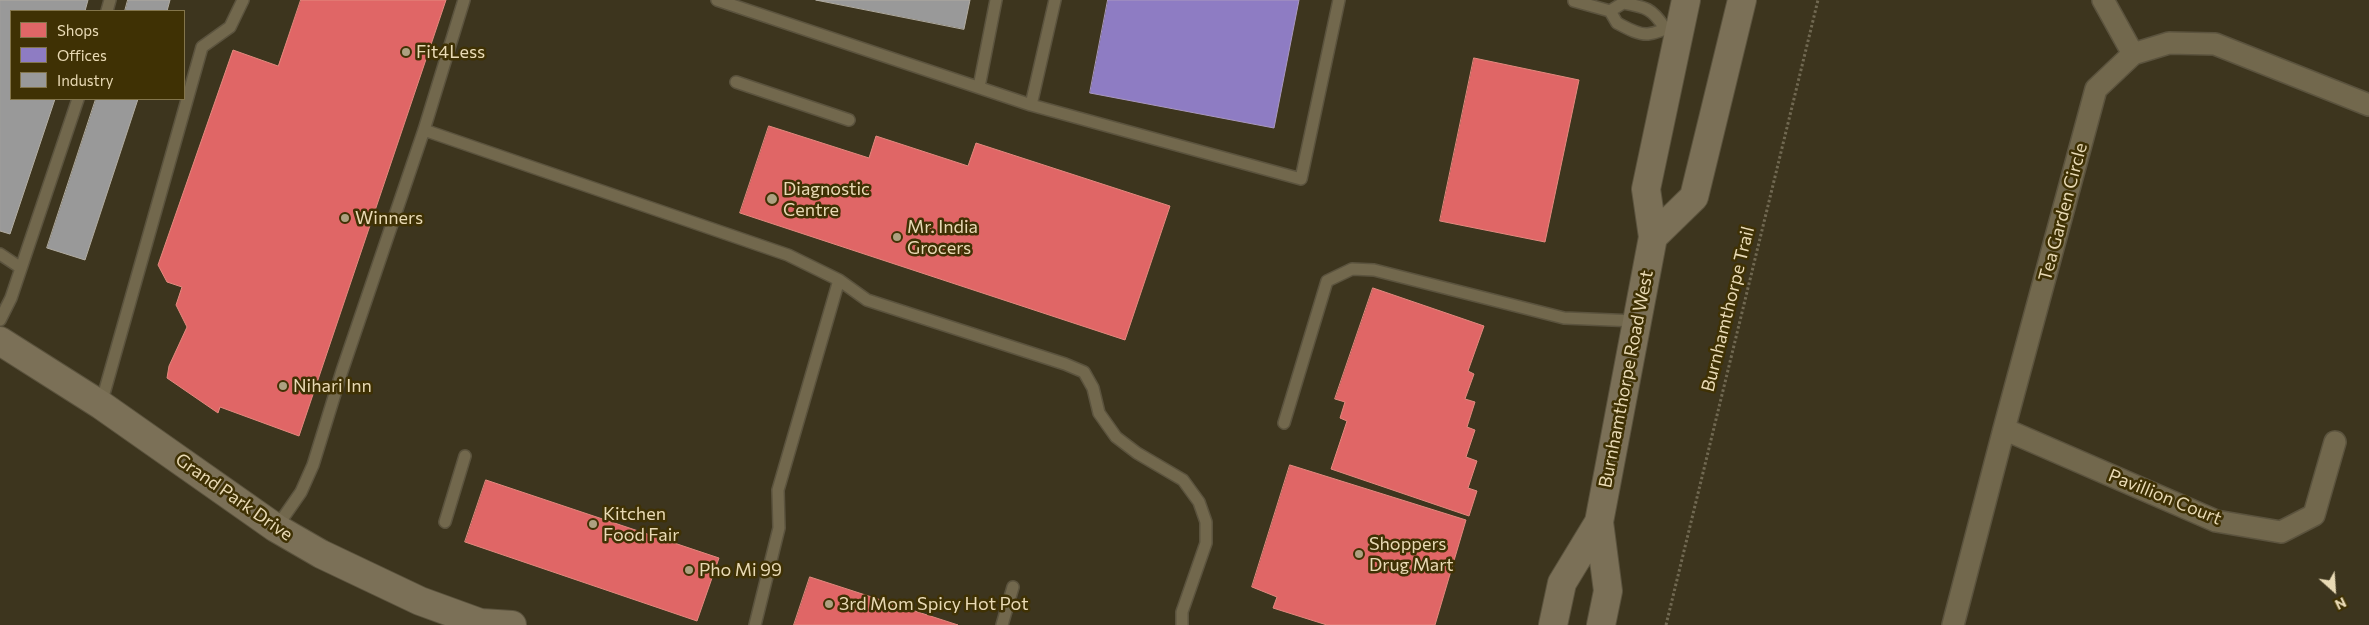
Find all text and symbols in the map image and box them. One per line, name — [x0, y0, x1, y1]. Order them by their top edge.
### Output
legend — [10, 10, 185, 100]
text: Shops — [57, 21, 99, 39]
place label: Fit4Less — [416, 41, 485, 63]
text: Offices — [57, 46, 107, 64]
marker: Fit4Less — [400, 46, 412, 58]
text: Industry — [57, 71, 114, 89]
street label: Tea Garden Circle — [2034, 140, 2092, 284]
place label: Diagnostic Centre — [783, 178, 870, 220]
marker: Diagnostic Centre — [765, 192, 779, 206]
place label: Winners — [355, 207, 423, 229]
marker: Winners — [339, 212, 351, 224]
place label: Mr. India Grocers — [907, 216, 978, 258]
street label: Burnhamthorpe Trail — [1697, 224, 1759, 394]
marker: Mr. India Grocers — [891, 231, 903, 243]
street label: Burnhamthorpe Road West — [1594, 268, 1658, 490]
place label: Nihari Inn — [293, 375, 372, 397]
marker: Nihari Inn — [277, 380, 289, 392]
street label: Grand Park Drive — [171, 448, 297, 546]
street label: Pavillion Court — [2105, 464, 2225, 530]
place label: Kitchen Food Fair — [603, 503, 679, 546]
marker: Kitchen Food Fair — [587, 518, 599, 530]
place label: Shoppers Drug Mart — [1369, 533, 1454, 576]
marker: Shoppers Drug Mart — [1353, 548, 1365, 560]
place label: Pho Mi 99 — [699, 559, 782, 581]
marker: Pho Mi 99 — [683, 564, 695, 576]
north arrow — [2309, 565, 2359, 615]
place label: 3rd Mom Spicy Hot Pot — [839, 593, 1029, 615]
text: N — [2332, 594, 2349, 614]
marker: 3rd Mom Spicy Hot Pot — [823, 598, 835, 610]

